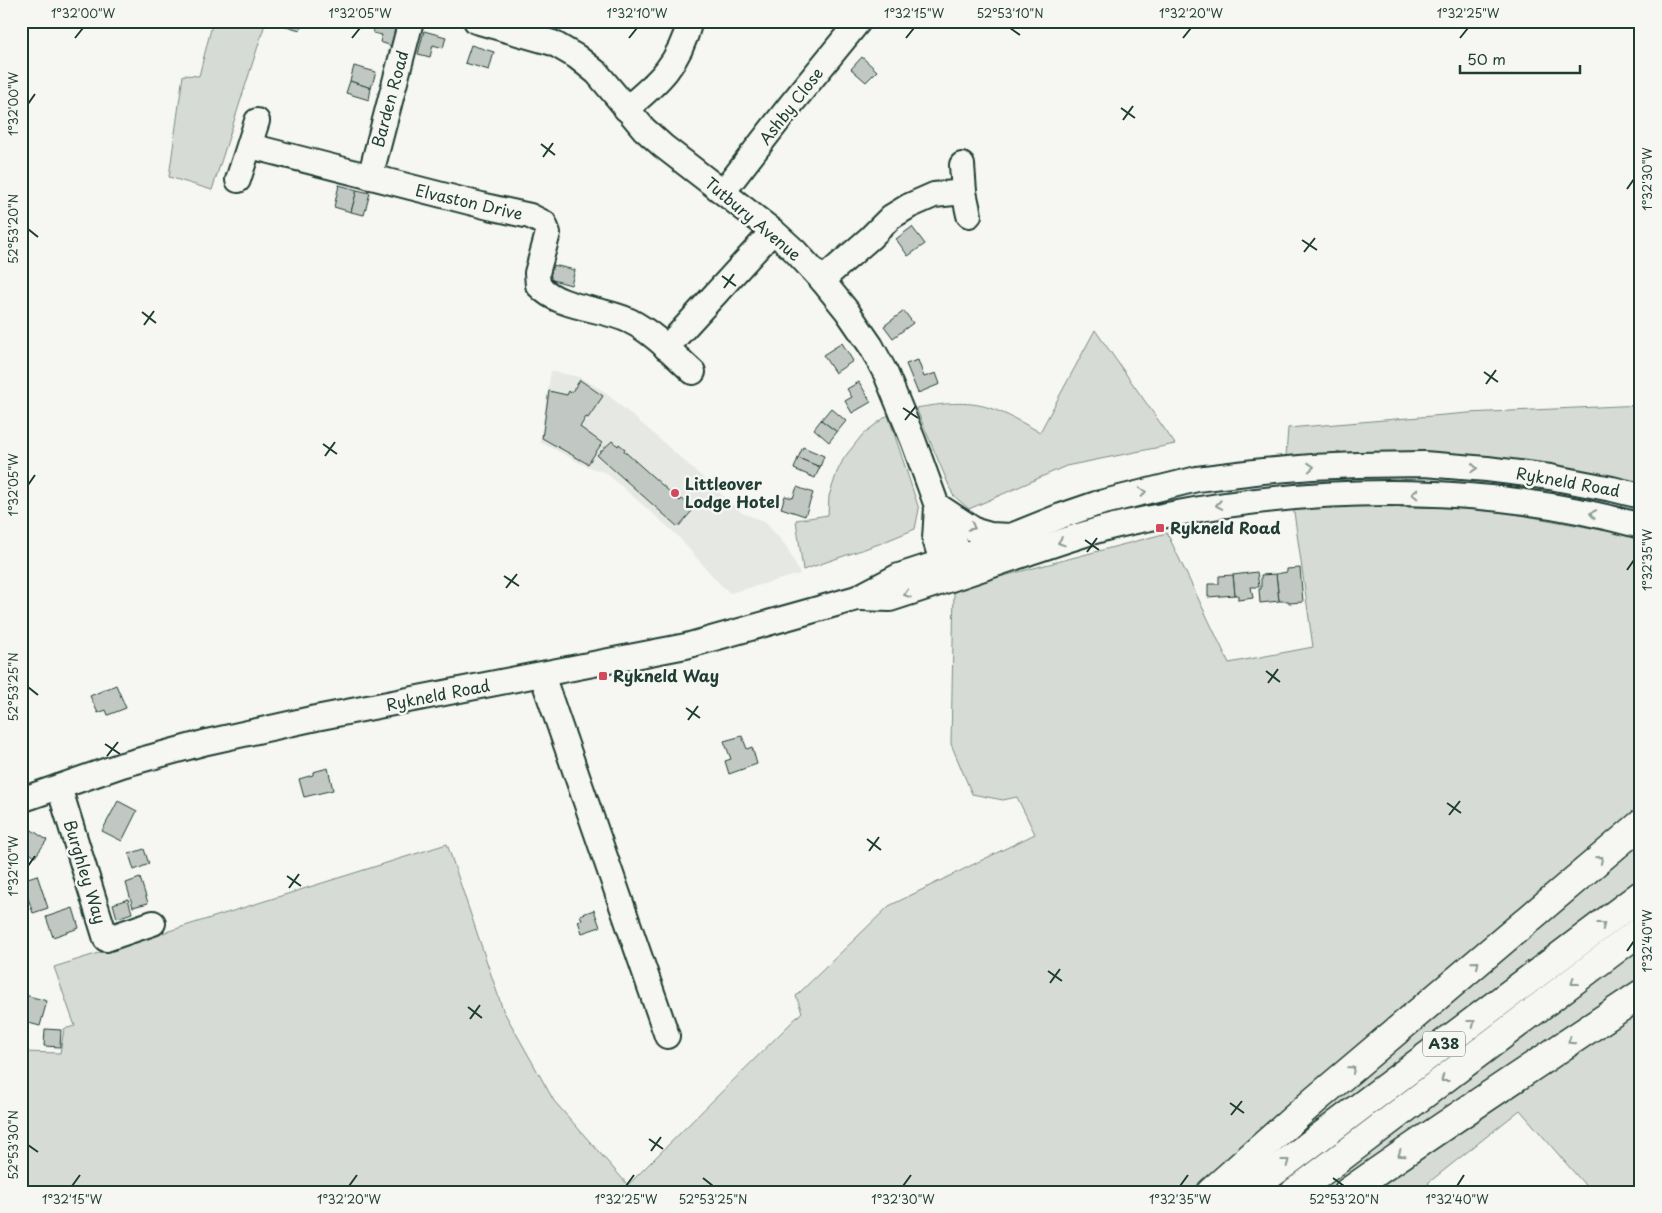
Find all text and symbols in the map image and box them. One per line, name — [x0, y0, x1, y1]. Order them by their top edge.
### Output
text: 1°32'00"W — [51, 4, 116, 22]
text: 1°32'05"W — [329, 4, 392, 22]
text: 1°32'10"W — [607, 4, 668, 22]
text: 1°32'15"W — [884, 4, 945, 22]
text: 52°53'10"N — [976, 4, 1044, 22]
text: 1°32'20"W — [1159, 4, 1224, 22]
text: 1°32'25"W — [1437, 4, 1500, 22]
scale bar — [1460, 42, 1580, 74]
text: 50 m — [1467, 47, 1506, 70]
street label: Barden Road — [365, 48, 413, 150]
street label: Ashby Close — [752, 62, 828, 149]
text: 1°32'00"W — [4, 71, 22, 136]
text: 1°32'30"W — [1638, 147, 1656, 211]
street label: Tutbury Avenue — [700, 171, 807, 266]
street label: Elvaston Drive — [413, 177, 525, 225]
text: 52°53'20"N — [4, 194, 22, 264]
text: 1°32'05"W — [4, 453, 22, 516]
street label: Rykneld Road — [1514, 460, 1622, 502]
one-way arrow — [1308, 462, 1316, 473]
one-way arrow — [1470, 462, 1478, 473]
place label: Littleover Lodge Hotel — [685, 471, 779, 513]
marker: Littleover Lodge Hotel — [669, 487, 681, 499]
one-way arrow — [1139, 487, 1148, 498]
one-way arrow — [1411, 489, 1418, 499]
one-way arrow — [1215, 500, 1223, 510]
one-way arrow — [1589, 510, 1598, 520]
place label: Rykneld Road — [1170, 515, 1281, 539]
one-way arrow — [966, 521, 975, 531]
marker: Rykneld Road — [1154, 522, 1166, 534]
text: 1°32'35"W — [1638, 528, 1656, 591]
one-way arrow — [1057, 536, 1066, 546]
one-way arrow — [903, 588, 912, 598]
text: 52°53'25"N — [4, 652, 22, 722]
place label: Rykneld Way — [613, 663, 719, 687]
marker: Rykneld Way — [597, 670, 609, 682]
street label: Rykneld Road — [384, 672, 492, 716]
street label: Burghley Way — [59, 817, 113, 927]
text: 1°32'10"W — [4, 835, 22, 896]
one-way arrow — [1594, 856, 1603, 864]
text: 1°32'40"W — [1638, 909, 1656, 973]
one-way arrow — [1596, 922, 1606, 931]
one-way arrow — [1470, 961, 1479, 969]
one-way arrow — [1571, 976, 1580, 984]
one-way arrow — [1466, 1020, 1476, 1029]
road number: A38 — [1423, 1032, 1465, 1056]
one-way arrow — [1567, 1035, 1577, 1044]
one-way arrow — [1346, 1066, 1355, 1075]
one-way arrow — [1440, 1073, 1450, 1082]
text: 52°53'30"N — [4, 1110, 22, 1180]
one-way arrow — [1397, 1148, 1407, 1157]
one-way arrow — [1280, 1160, 1289, 1168]
text: 1°32'15"W — [42, 1190, 103, 1208]
text: 1°32'20"W — [317, 1190, 382, 1208]
text: 1°32'25"W — [595, 1190, 658, 1208]
text: 52°53'25"N — [678, 1190, 748, 1208]
text: 1°32'30"W — [871, 1190, 935, 1208]
text: 1°32'35"W — [1149, 1190, 1212, 1208]
text: 52°53'20"N — [1309, 1190, 1379, 1208]
text: 1°32'40"W — [1425, 1190, 1489, 1208]

